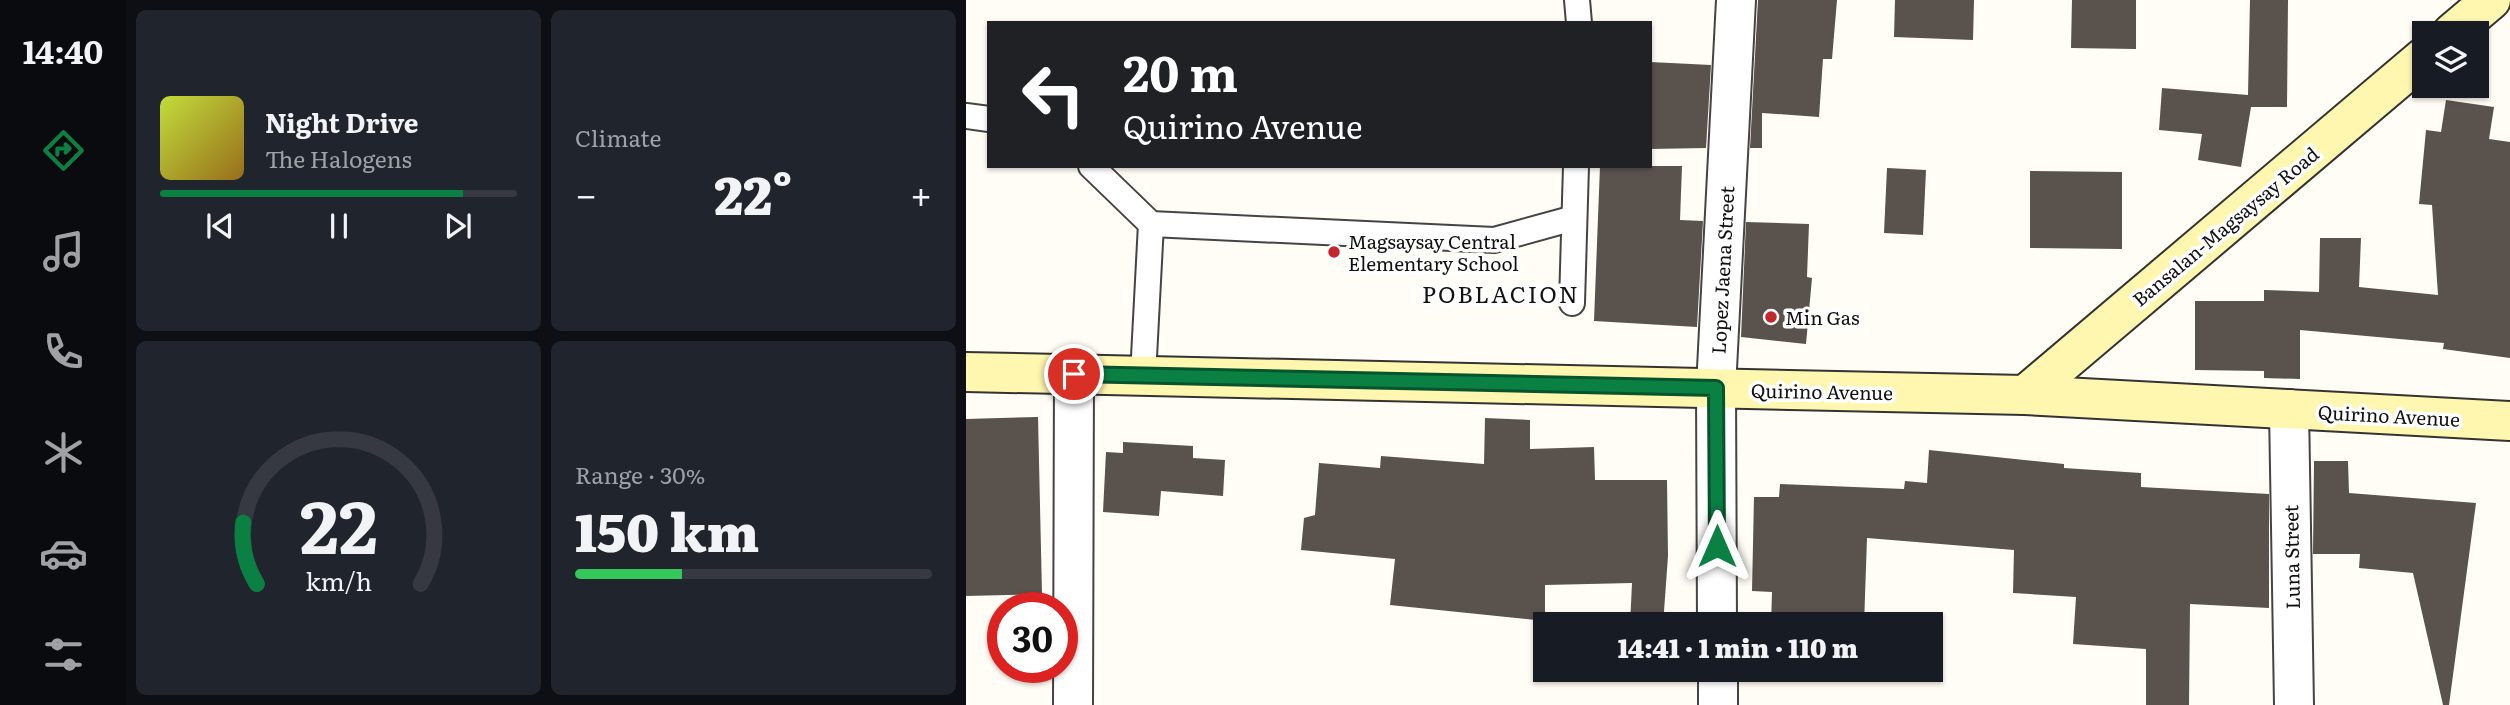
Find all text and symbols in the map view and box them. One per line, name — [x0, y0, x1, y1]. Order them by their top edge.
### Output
map controls — [2412, 21, 2489, 98]
button: layers — [2412, 21, 2489, 98]
text: 14:40 — [23, 26, 103, 74]
text: 20 m — [1123, 34, 1238, 107]
icon: left — [1008, 49, 1099, 140]
text: Quirino Avenue — [1123, 101, 1363, 149]
text: Night Drive — [265, 102, 419, 141]
text: Climate — [575, 120, 661, 154]
icon: directions — [39, 126, 88, 175]
street label: Bansalan-Magsaysay Road — [2126, 139, 2325, 312]
text: The Halogens — [265, 141, 412, 175]
text: 22° — [714, 154, 793, 231]
text: − — [575, 164, 597, 221]
text: + — [910, 164, 932, 221]
street label: Lopez Jaena Street — [1704, 185, 1740, 355]
icon: previous — [201, 207, 239, 245]
icon: pause — [320, 207, 358, 245]
icon: next — [439, 207, 477, 245]
icon: music — [39, 227, 88, 276]
place label: Magsaysay Central Elementary School — [1348, 227, 1519, 277]
marker: Magsaysay Central Elementary School — [1326, 244, 1342, 260]
district label: POBLACION — [1422, 276, 1580, 310]
place label: Min Gas — [1785, 303, 1860, 331]
marker: Min Gas — [1763, 309, 1779, 325]
icon: phone — [39, 327, 88, 376]
pin — [1044, 344, 1104, 404]
icon: arrive — [1055, 355, 1093, 393]
street label: Quirino Avenue — [1751, 376, 1893, 406]
street label: Quirino Avenue — [2317, 397, 2461, 433]
icon: climate — [39, 428, 88, 477]
text: Range · 30% — [575, 457, 705, 491]
text: 22 — [299, 468, 378, 576]
text: 150 km — [575, 491, 759, 568]
street label: Luna Street — [2276, 504, 2306, 610]
position arrow — [1680, 509, 1754, 583]
icon: car — [39, 529, 88, 578]
text: km/h — [305, 562, 372, 599]
speed limit sign: 30 — [987, 592, 1078, 683]
text: 14:41 · 1 min · 110 m — [1618, 627, 1858, 666]
icon: filters — [39, 630, 88, 679]

